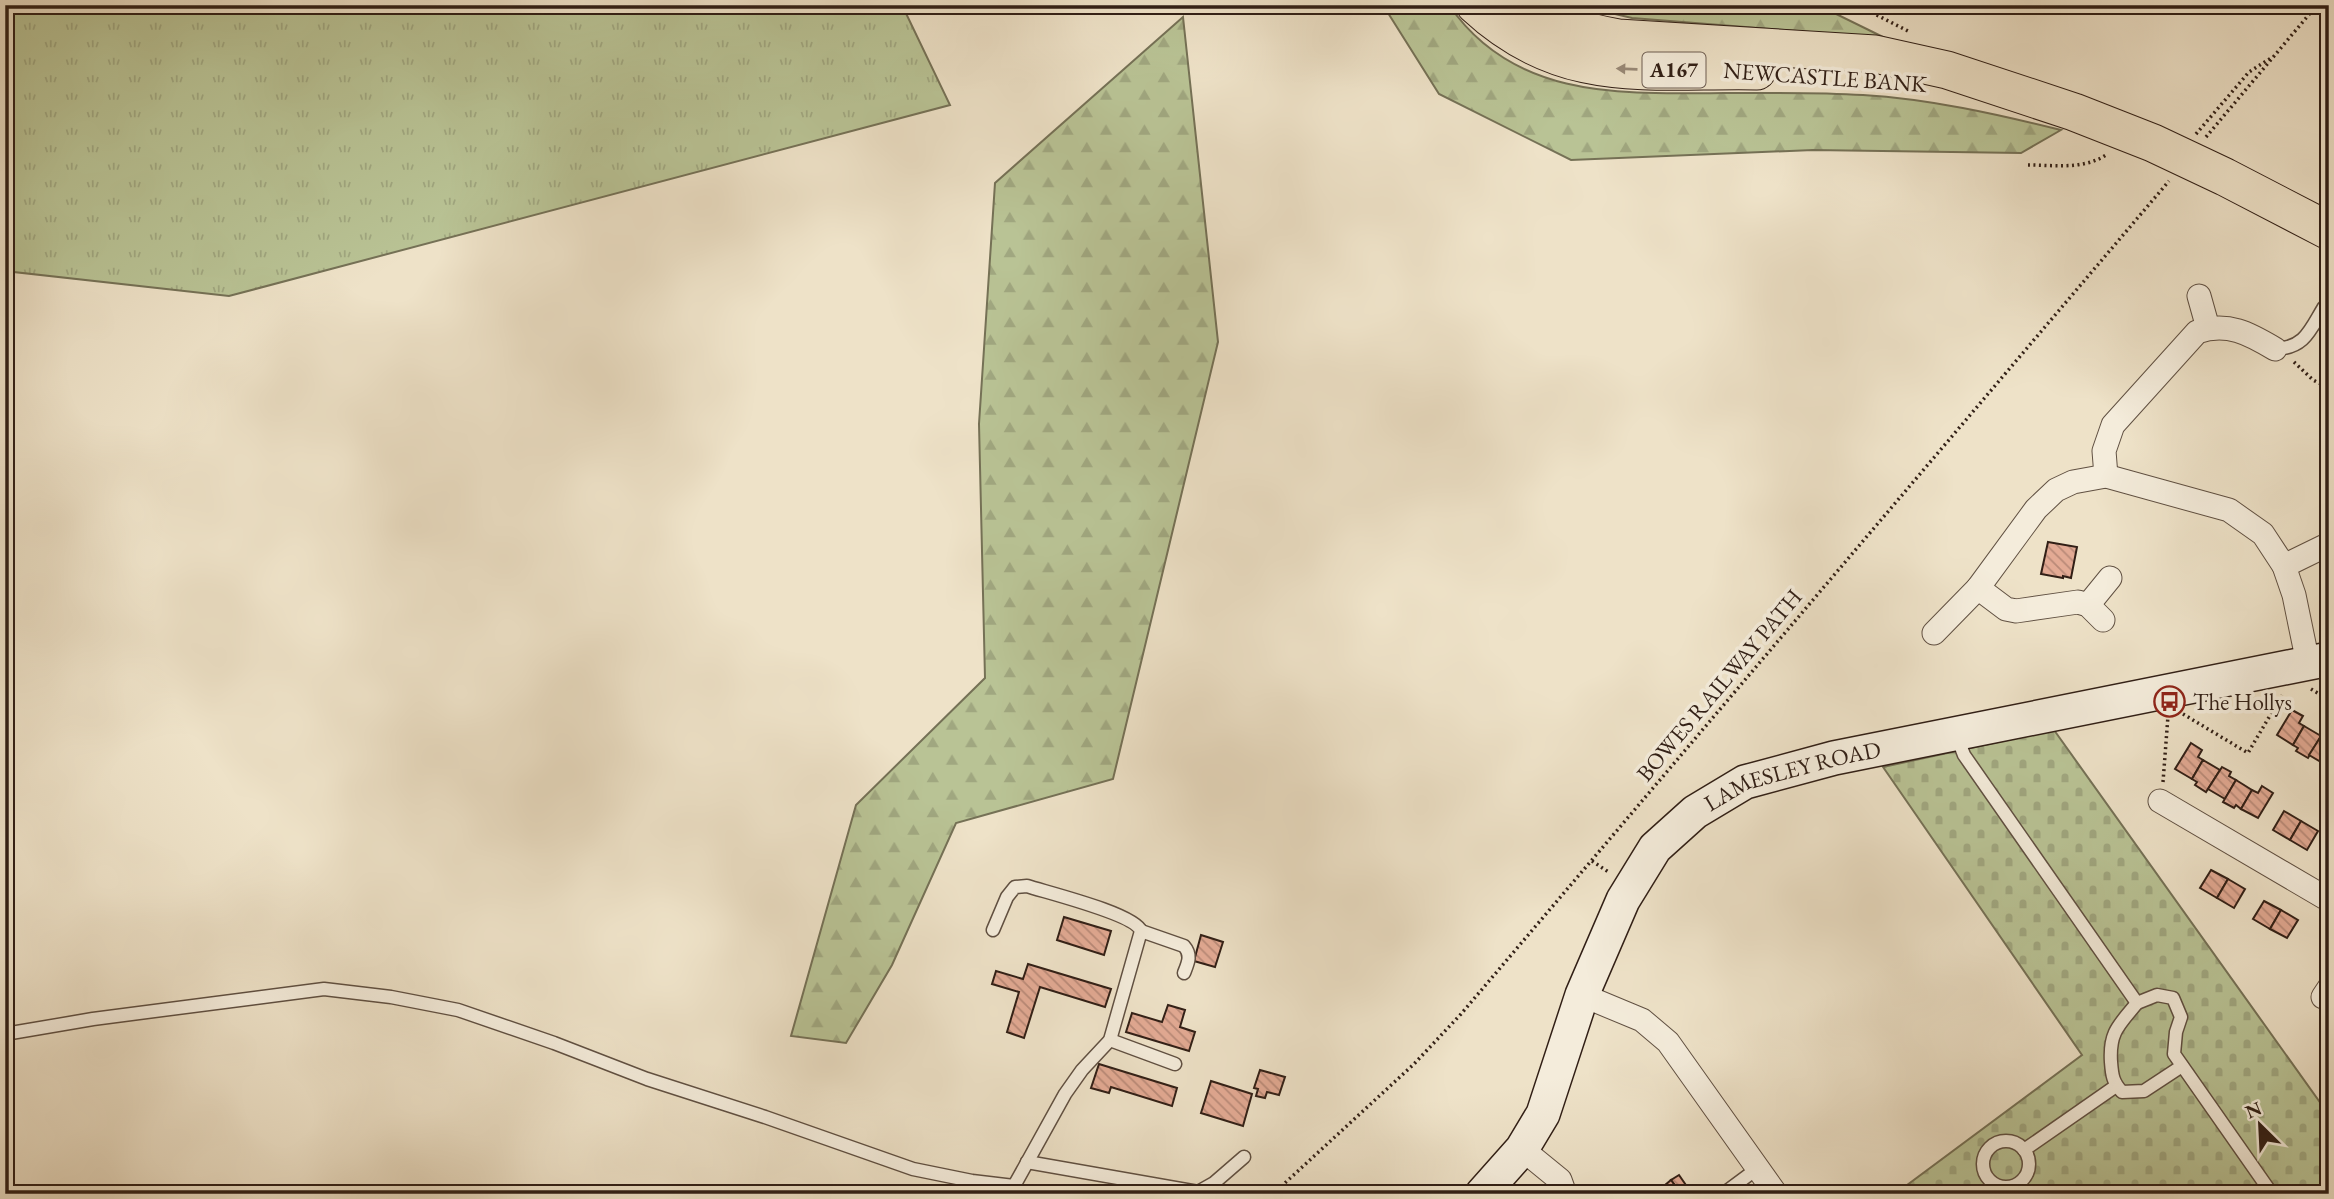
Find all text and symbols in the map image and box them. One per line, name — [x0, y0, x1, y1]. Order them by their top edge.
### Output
road number: A167 — [1642, 52, 1706, 88]
street label: NEWCASTLE BANK — [1722, 55, 1928, 99]
one-way arrow — [1615, 64, 1637, 75]
street label: BOWES RAILWAY PATH — [1630, 582, 1808, 788]
bus stop icon: The Hollys — [2153, 685, 2187, 719]
place label: The Hollys — [2193, 687, 2292, 717]
street label: LAMESLEY ROAD — [1699, 734, 1883, 818]
north arrow — [2226, 1090, 2296, 1160]
text: N — [2241, 1095, 2266, 1124]

